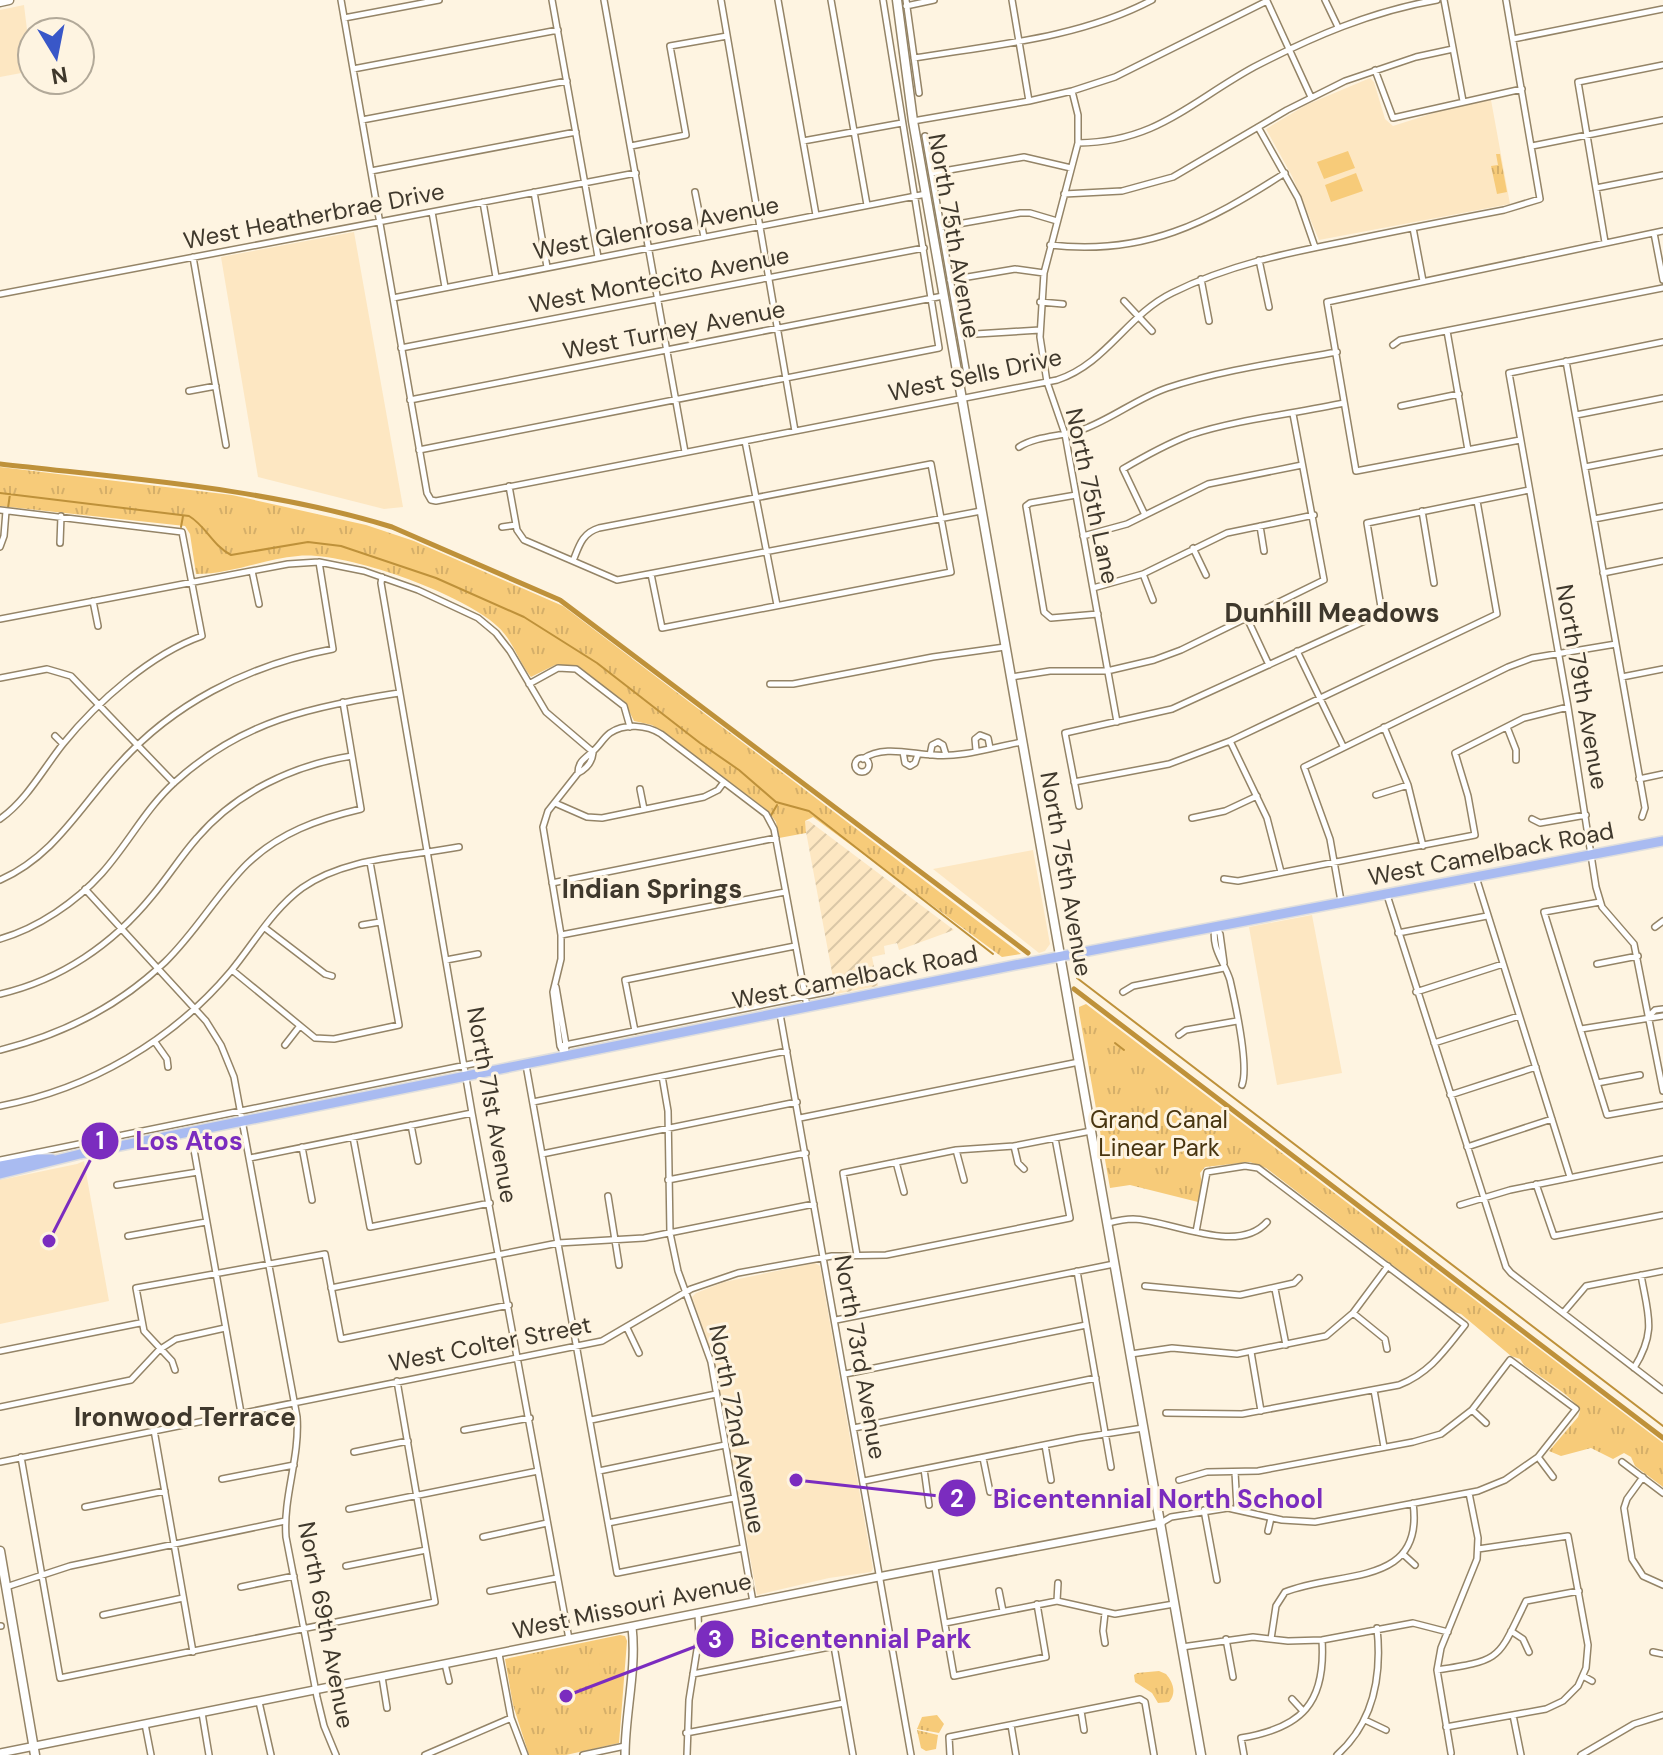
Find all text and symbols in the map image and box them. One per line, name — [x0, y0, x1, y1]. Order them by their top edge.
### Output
north arrow — [16, 16, 96, 96]
text: N — [49, 60, 70, 91]
street label: North 75th Avenue — [921, 131, 988, 341]
street label: West Heatherbrae Drive — [181, 175, 447, 256]
street label: West Glenrosa Avenue — [530, 188, 781, 267]
street label: West Montecito Avenue — [526, 239, 792, 320]
street label: West Turney Avenue — [560, 293, 788, 366]
street label: West Sells Drive — [885, 341, 1064, 408]
street label: North 75th Lane — [1059, 405, 1126, 587]
street label: North 79th Avenue — [1549, 582, 1616, 792]
district label: Dunhill Meadows — [1224, 596, 1440, 630]
street label: North 75th Avenue — [1033, 769, 1100, 979]
street label: West Camelback Road — [1365, 814, 1616, 893]
district label: Indian Springs — [562, 872, 742, 906]
street label: West Camelback Road — [729, 937, 980, 1016]
street label: North 71st Avenue — [460, 1004, 525, 1205]
park label: Grand Canal Linear Park — [1090, 1104, 1228, 1163]
callout: Los Atos — [80, 1116, 259, 1166]
text: Los Atos — [135, 1124, 243, 1158]
text: 1 — [96, 1125, 104, 1156]
street label: North 73rd Avenue — [827, 1252, 894, 1462]
street label: West Colter Street — [386, 1309, 594, 1378]
street label: North 72nd Avenue — [702, 1322, 773, 1536]
district label: Ironwood Terrace — [74, 1400, 296, 1434]
callout: Bicentennial North School — [937, 1473, 1339, 1523]
text: Bicentennial North School — [993, 1482, 1323, 1516]
text: 2 — [950, 1483, 964, 1514]
street label: North 69th Avenue — [291, 1519, 362, 1731]
street label: West Missouri Avenue — [510, 1565, 754, 1646]
callout: Bicentennial Park — [695, 1614, 988, 1664]
text: Bicentennial Park — [750, 1622, 972, 1656]
text: 3 — [708, 1624, 722, 1655]

